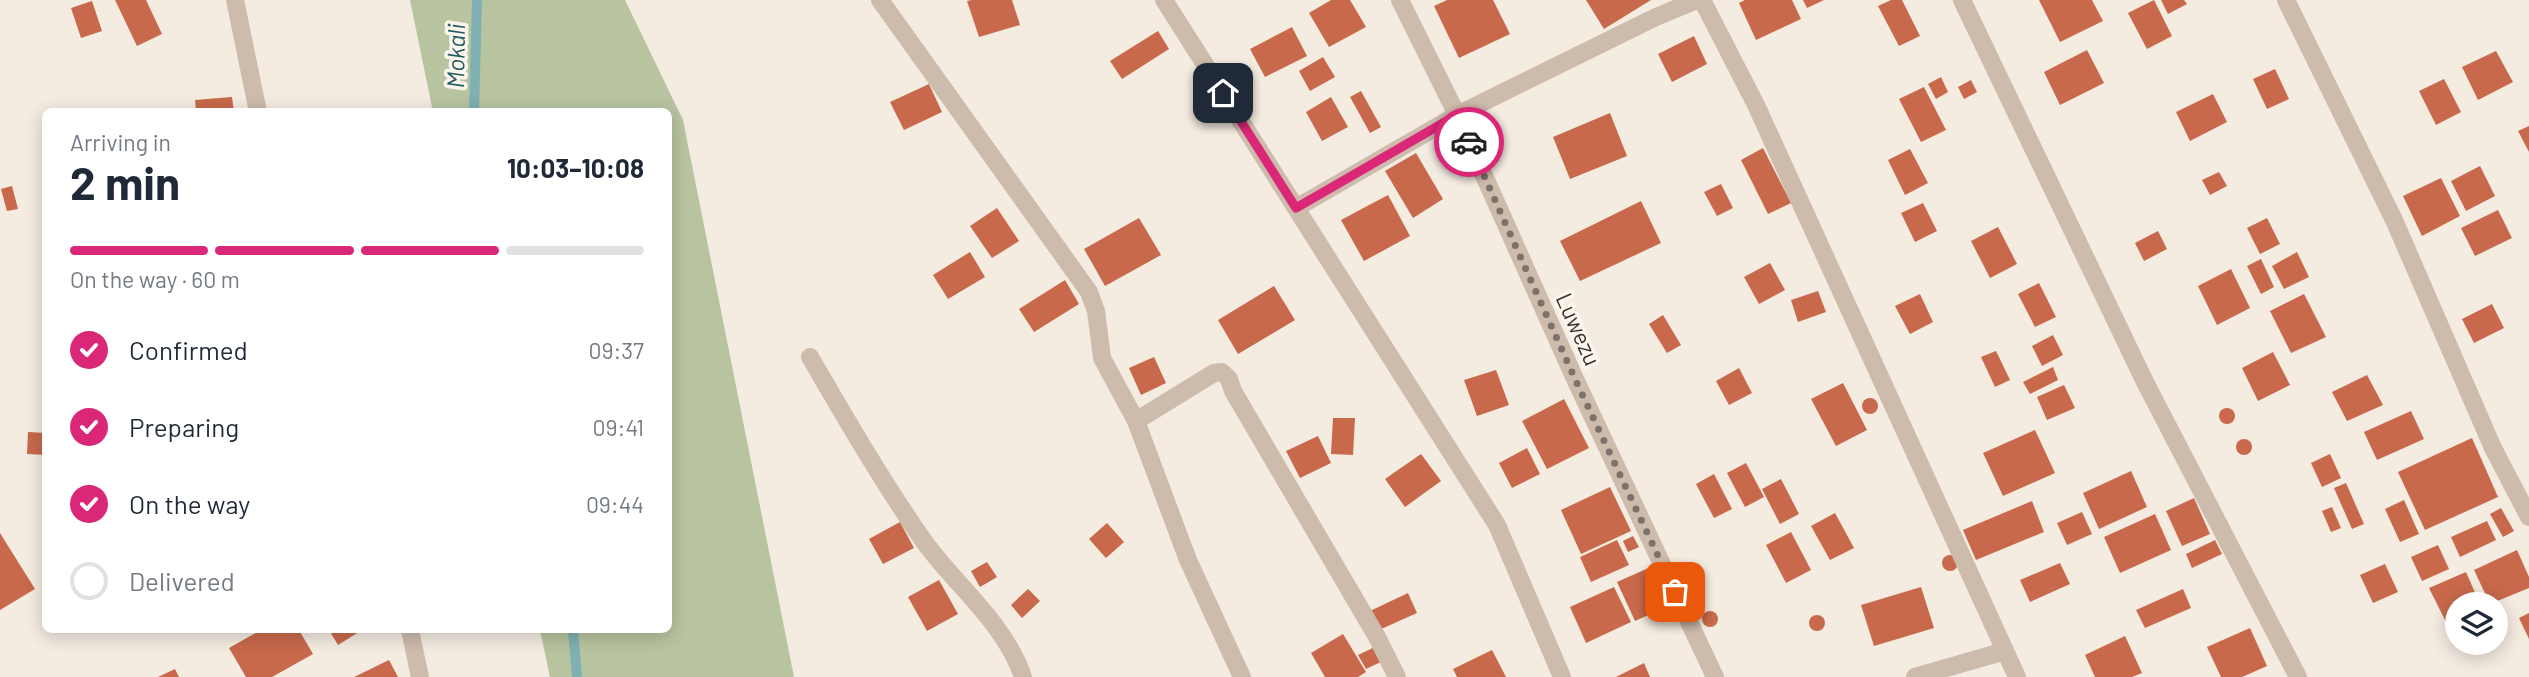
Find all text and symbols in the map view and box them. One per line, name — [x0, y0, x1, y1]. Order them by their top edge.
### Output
water label: Mokali — [440, 23, 470, 89]
pin — [1193, 63, 1253, 123]
icon: home — [1204, 74, 1242, 112]
courier — [1434, 107, 1504, 177]
icon: car — [1450, 123, 1488, 161]
text: Arriving in — [70, 128, 171, 156]
text: 10:03–10:08 — [507, 152, 644, 183]
text: 2 min — [70, 154, 180, 209]
text: On the way · 60 m — [70, 265, 240, 293]
street label: Luwezu — [1551, 288, 1607, 370]
icon: check — [70, 331, 108, 369]
text: Confirmed — [129, 334, 248, 365]
text: 09:37 — [589, 336, 644, 364]
icon: check — [70, 408, 108, 446]
text: Preparing — [129, 411, 239, 442]
text: 09:41 — [593, 413, 644, 441]
icon: check — [70, 485, 108, 523]
text: On the way — [129, 488, 250, 519]
text: 09:44 — [586, 490, 644, 518]
pin — [1645, 562, 1705, 622]
text: Delivered — [129, 565, 235, 596]
icon: bag — [1656, 573, 1694, 611]
map controls — [2445, 592, 2508, 655]
button: layers — [2445, 592, 2508, 655]

